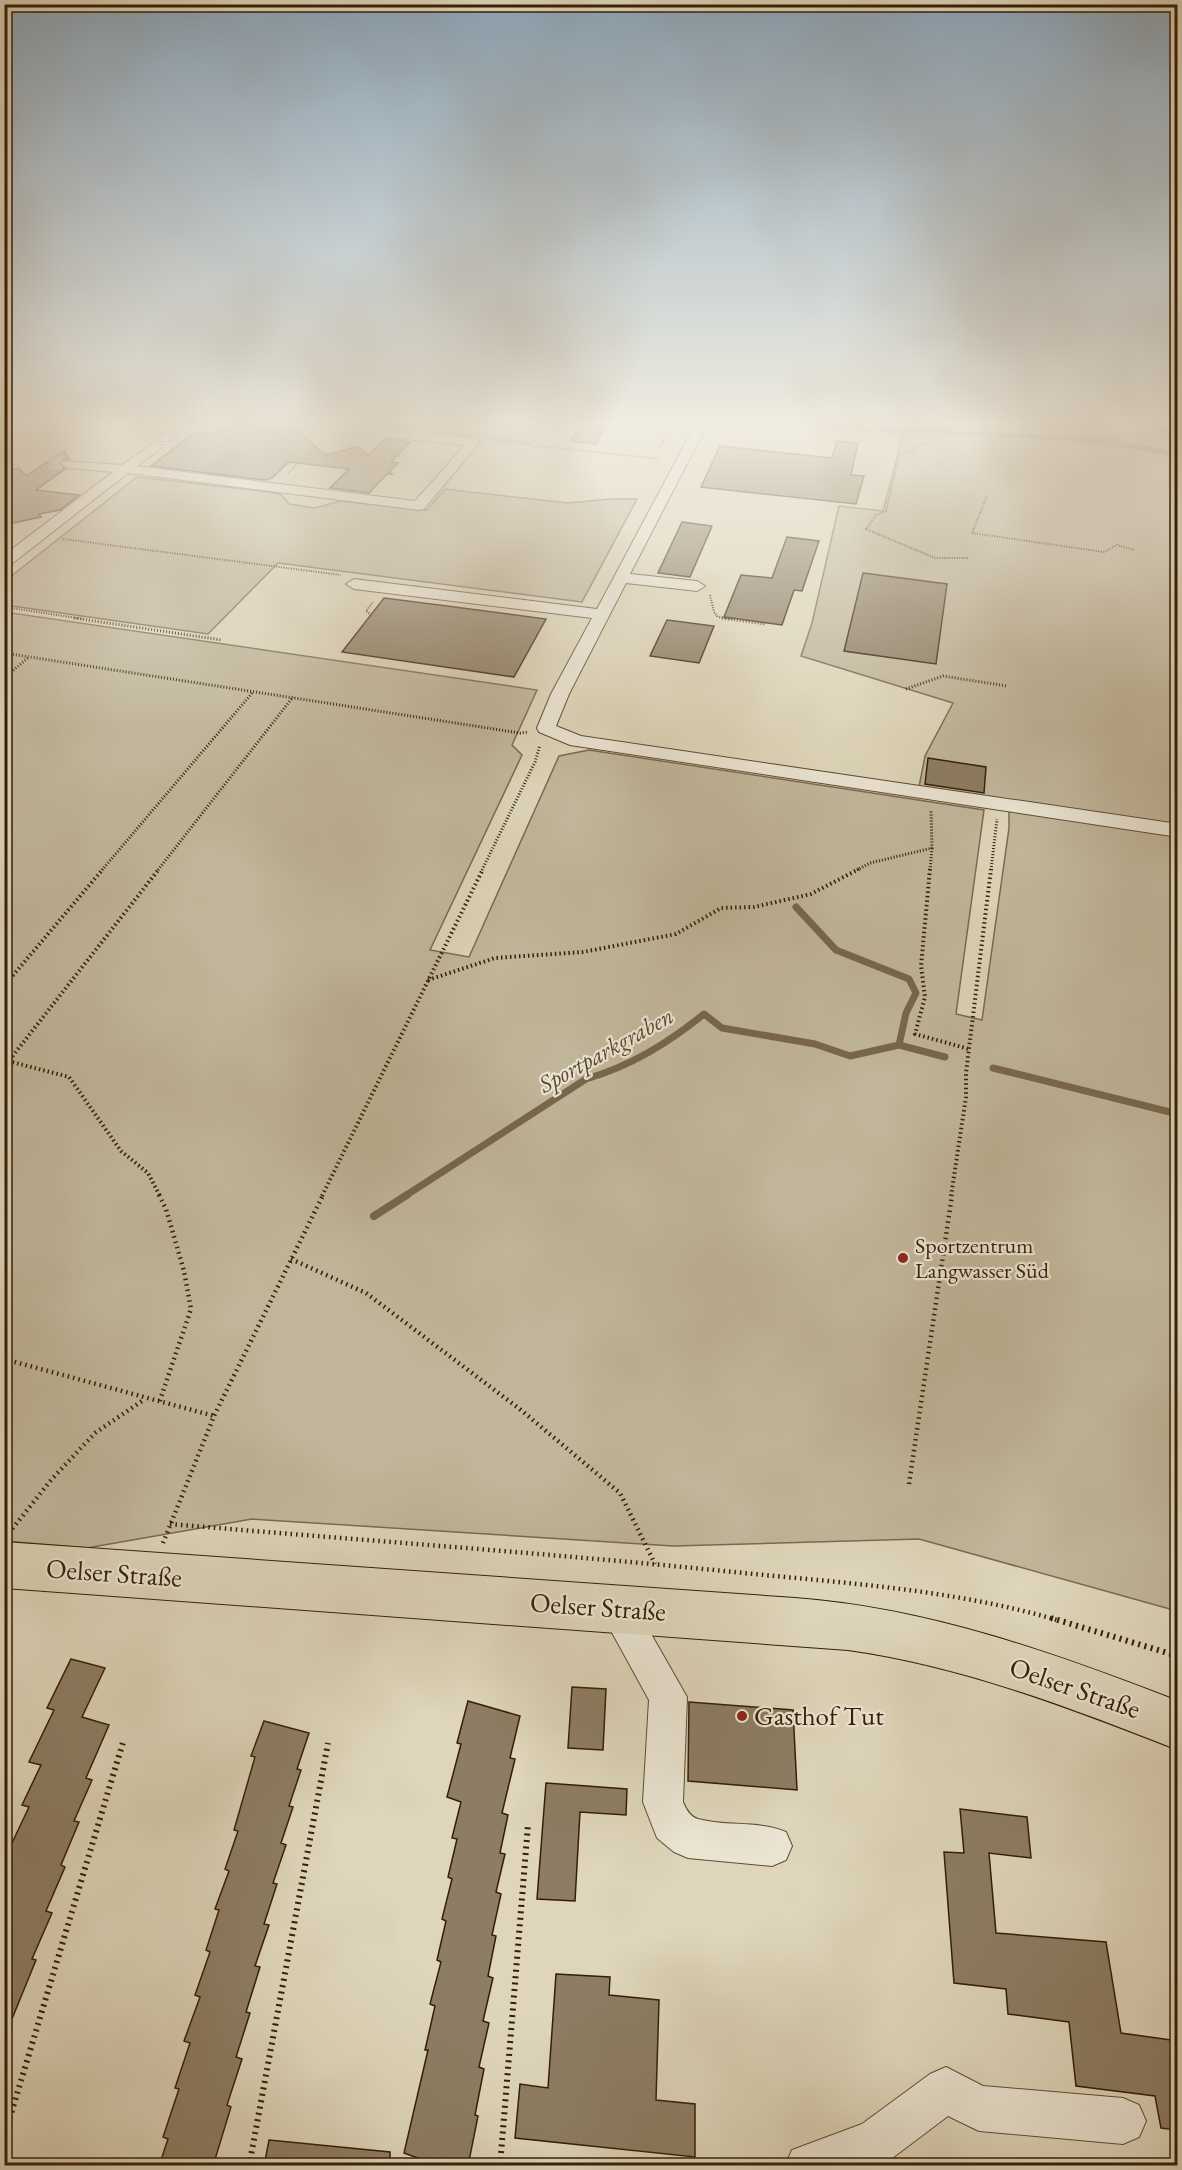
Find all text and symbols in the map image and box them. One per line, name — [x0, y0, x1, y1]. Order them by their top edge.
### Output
water label: Sportparkgraben — [532, 1000, 679, 1100]
place label: Sportzentrum Langwasser Süd — [915, 1231, 1050, 1285]
marker: Sportzentrum Langwasser Süd — [896, 1251, 910, 1265]
street label: Oelser Straße — [45, 1550, 183, 1595]
street label: Oelser Straße — [529, 1584, 667, 1629]
street label: Oelser Straße — [1005, 1649, 1145, 1726]
place label: Gasthof Tut — [754, 1698, 884, 1733]
marker: Gasthof Tut — [735, 1709, 749, 1723]

